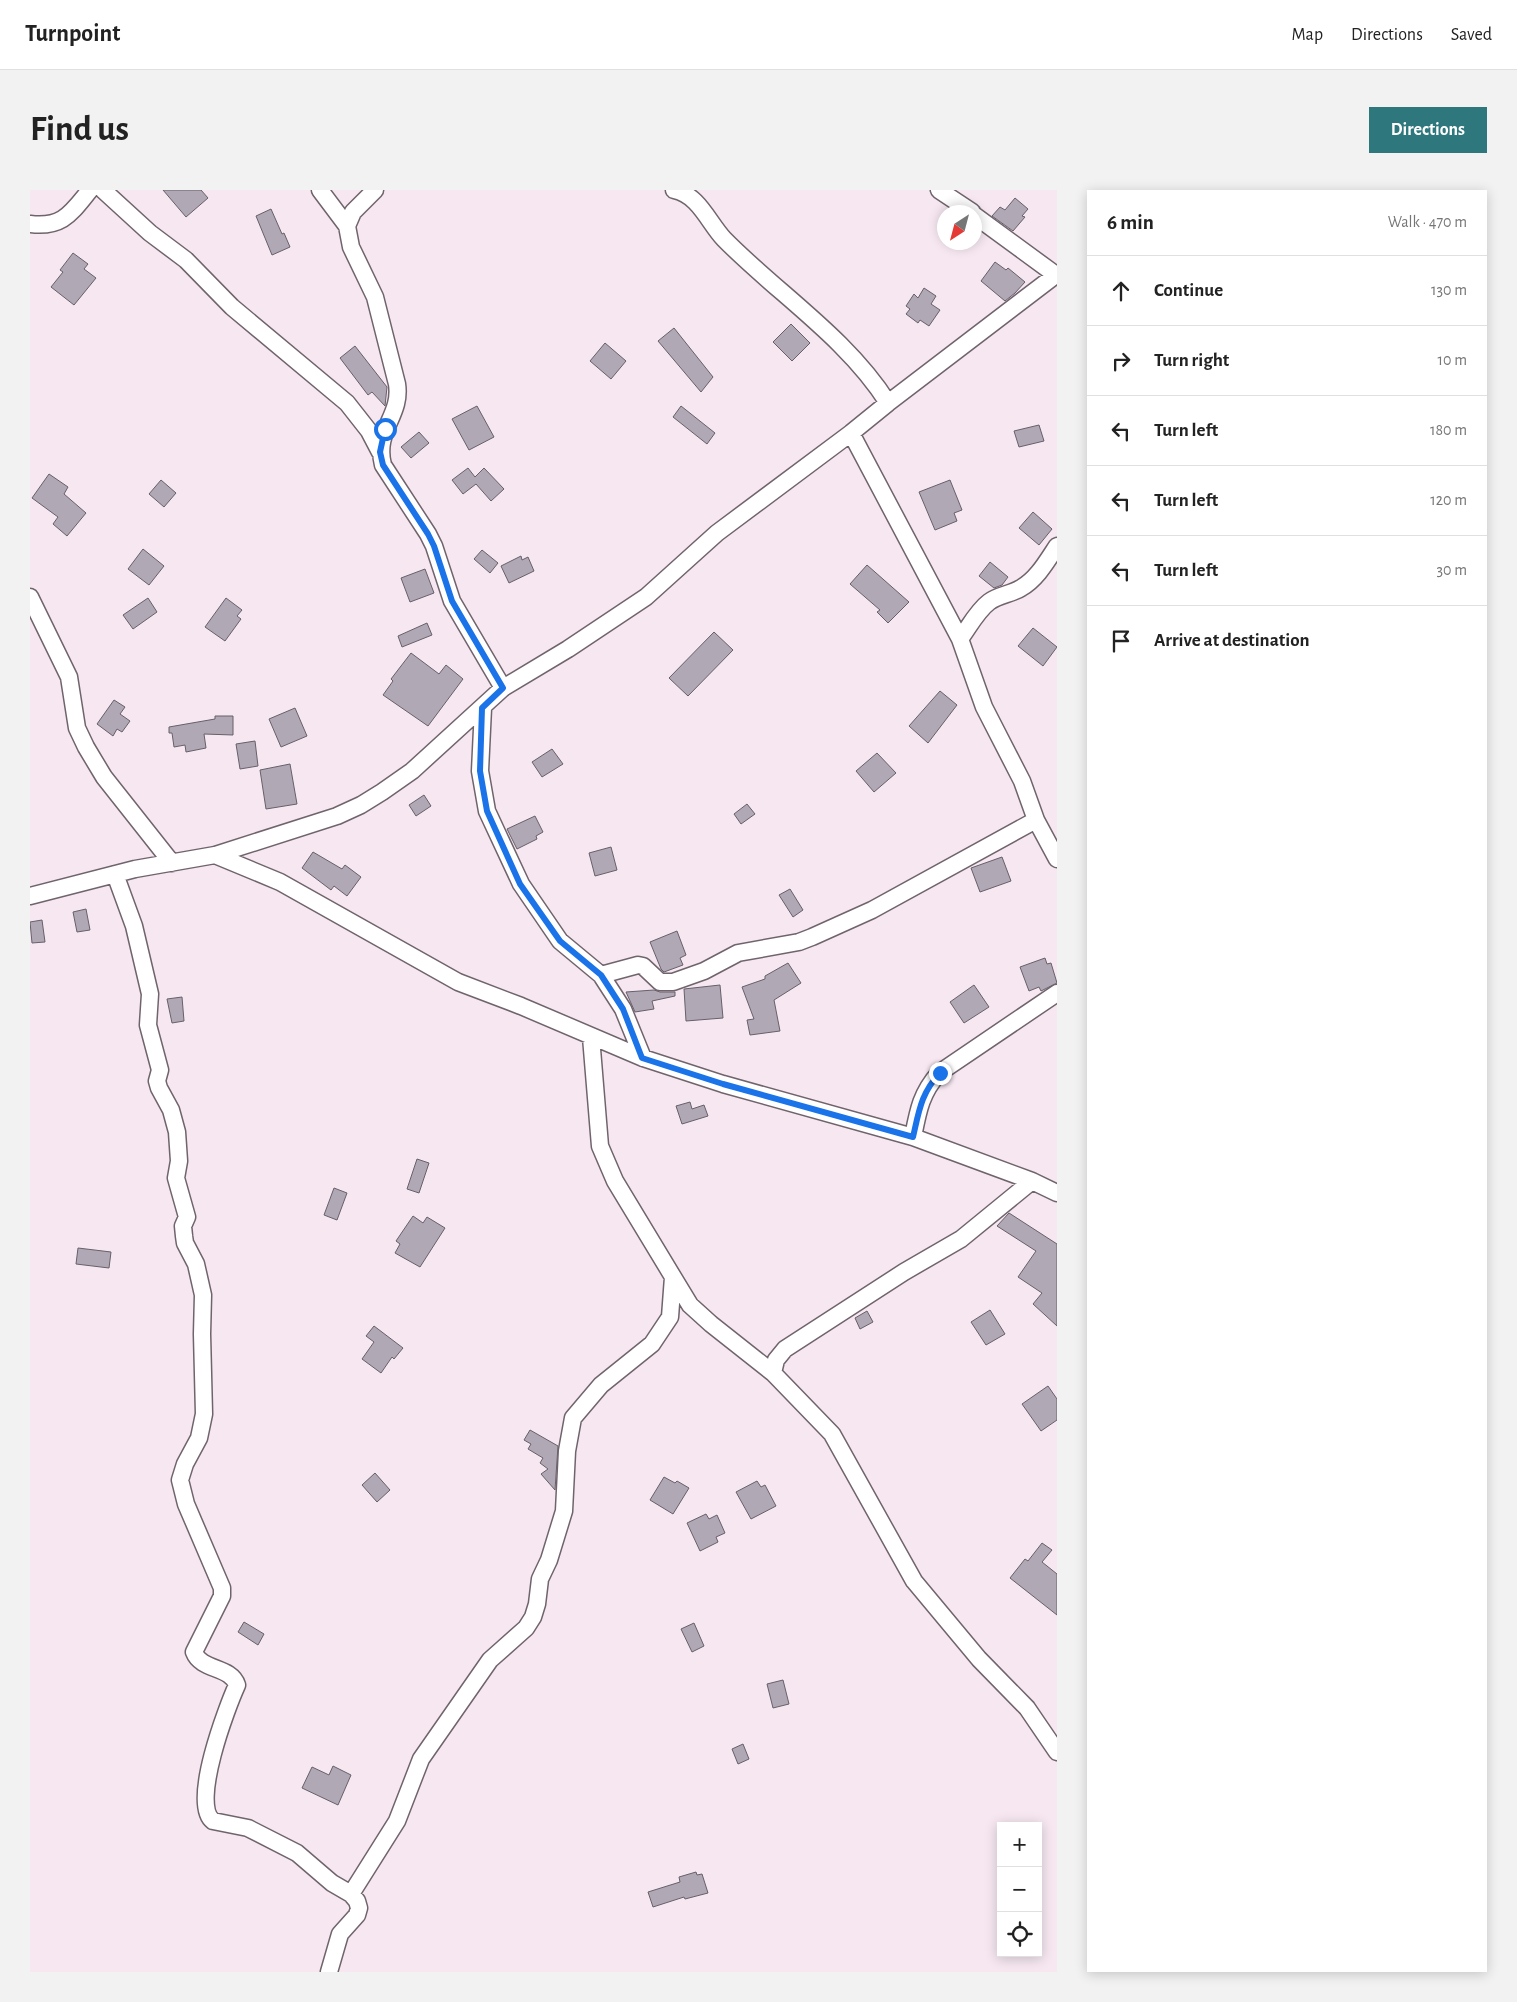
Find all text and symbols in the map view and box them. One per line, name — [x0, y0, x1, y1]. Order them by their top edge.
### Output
text: Turnpoint — [25, 22, 120, 46]
text: Map — [1292, 26, 1323, 44]
text: Directions — [1351, 26, 1423, 44]
text: Saved — [1451, 26, 1492, 44]
button: Directions — [1369, 107, 1487, 153]
text: Find us — [30, 112, 129, 147]
north arrow — [937, 205, 982, 250]
text: 6 min — [1107, 212, 1154, 233]
text: Walk · 470 m — [1388, 214, 1467, 230]
icon: ahead — [1107, 277, 1135, 305]
text: Continue — [1154, 281, 1223, 300]
text: 130 m — [1431, 282, 1467, 298]
icon: right — [1107, 347, 1135, 375]
text: Turn right — [1154, 351, 1229, 370]
text: 10 m — [1438, 352, 1467, 368]
icon: left — [1107, 417, 1135, 445]
route start — [374, 418, 397, 441]
text: Turn left — [1154, 421, 1218, 440]
text: 180 m — [1430, 422, 1467, 438]
icon: left — [1107, 487, 1135, 515]
text: Turn left — [1154, 491, 1218, 510]
text: 120 m — [1430, 492, 1467, 508]
icon: left — [1107, 557, 1135, 585]
text: Turn left — [1154, 561, 1218, 580]
text: 30 m — [1437, 562, 1467, 578]
icon: arrive — [1107, 627, 1135, 655]
text: Arrive at destination — [1154, 631, 1310, 650]
route end — [929, 1062, 952, 1085]
map controls — [997, 1822, 1042, 1957]
button: + — [997, 1822, 1042, 1867]
button: − — [997, 1867, 1042, 1912]
button: locate — [997, 1912, 1042, 1957]

